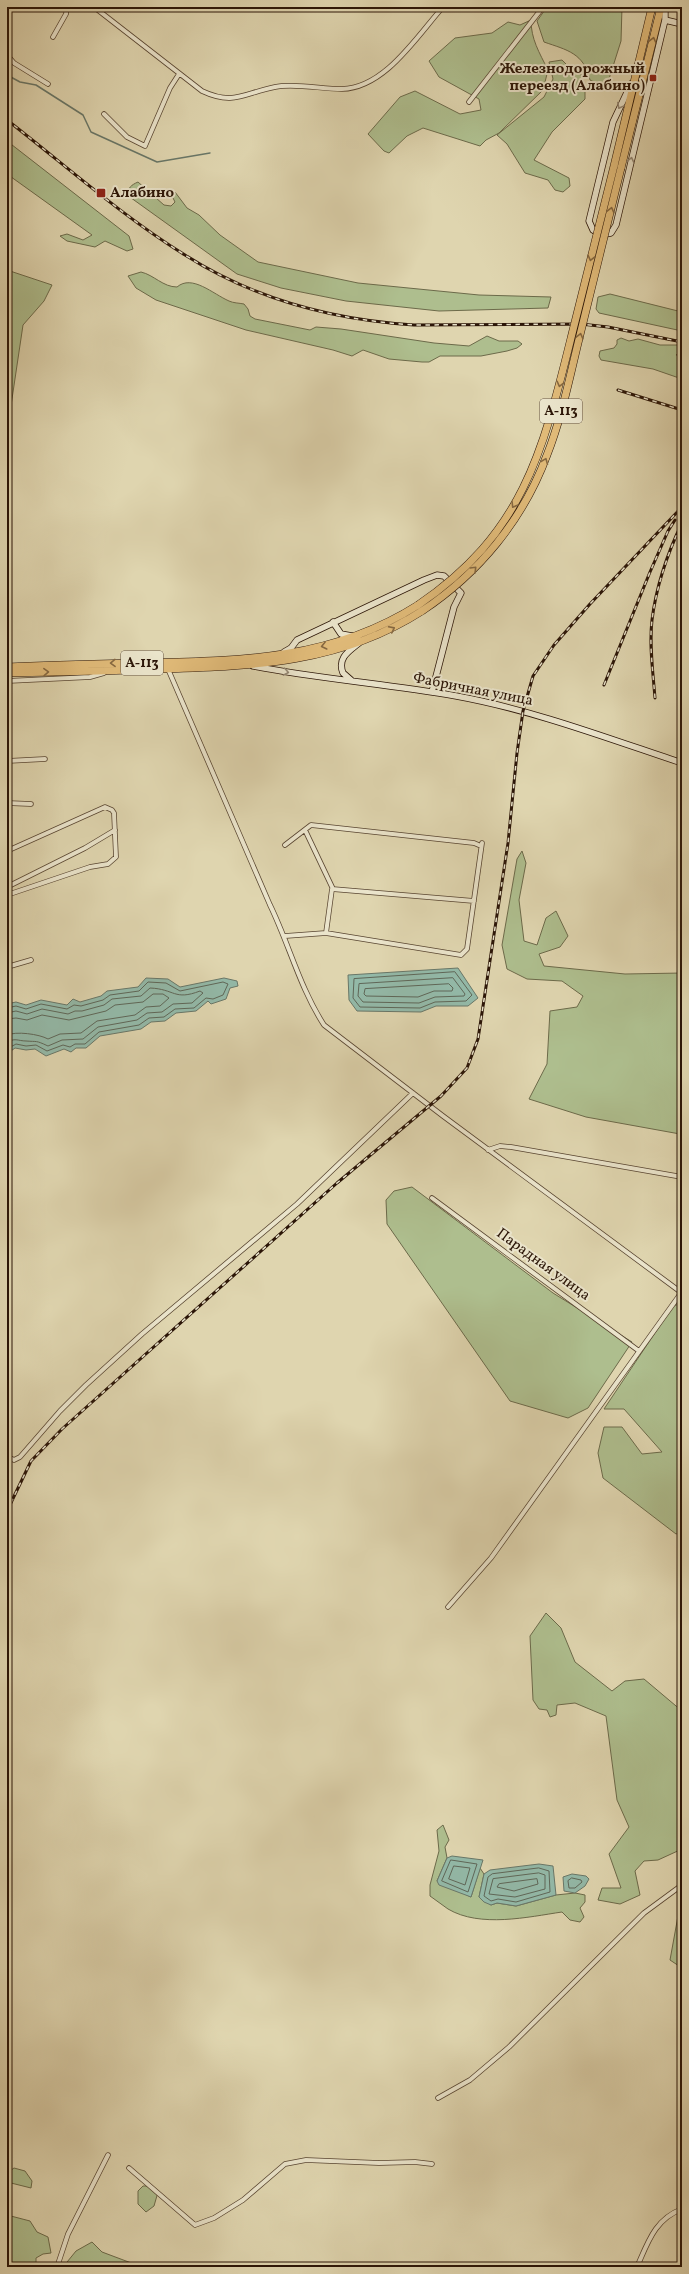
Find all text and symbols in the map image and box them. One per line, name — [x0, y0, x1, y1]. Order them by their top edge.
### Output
one-way arrow — [648, 37, 656, 43]
place label: Железнодорожный переезд (Алабино) — [500, 59, 645, 97]
marker: Железнодорожный переезд (Алабино) — [648, 73, 658, 83]
one-way arrow — [618, 102, 625, 109]
one-way arrow — [626, 157, 634, 163]
place label: Алабино — [110, 183, 174, 204]
marker: Алабино — [95, 187, 107, 199]
one-way arrow — [606, 207, 614, 213]
one-way arrow — [587, 254, 596, 261]
one-way arrow — [575, 333, 583, 339]
one-way arrow — [556, 381, 564, 387]
road number: А-113 — [540, 399, 582, 423]
one-way arrow — [540, 458, 548, 466]
one-way arrow — [512, 501, 519, 508]
one-way arrow — [469, 566, 477, 574]
one-way arrow — [388, 626, 395, 633]
one-way arrow — [321, 641, 328, 650]
road number: А-113 — [121, 651, 163, 675]
one-way arrow — [110, 659, 116, 667]
one-way arrow — [283, 667, 289, 676]
one-way arrow — [43, 668, 49, 676]
street label: Фабричная улица — [411, 668, 535, 712]
street label: Парадная улица — [492, 1224, 594, 1306]

